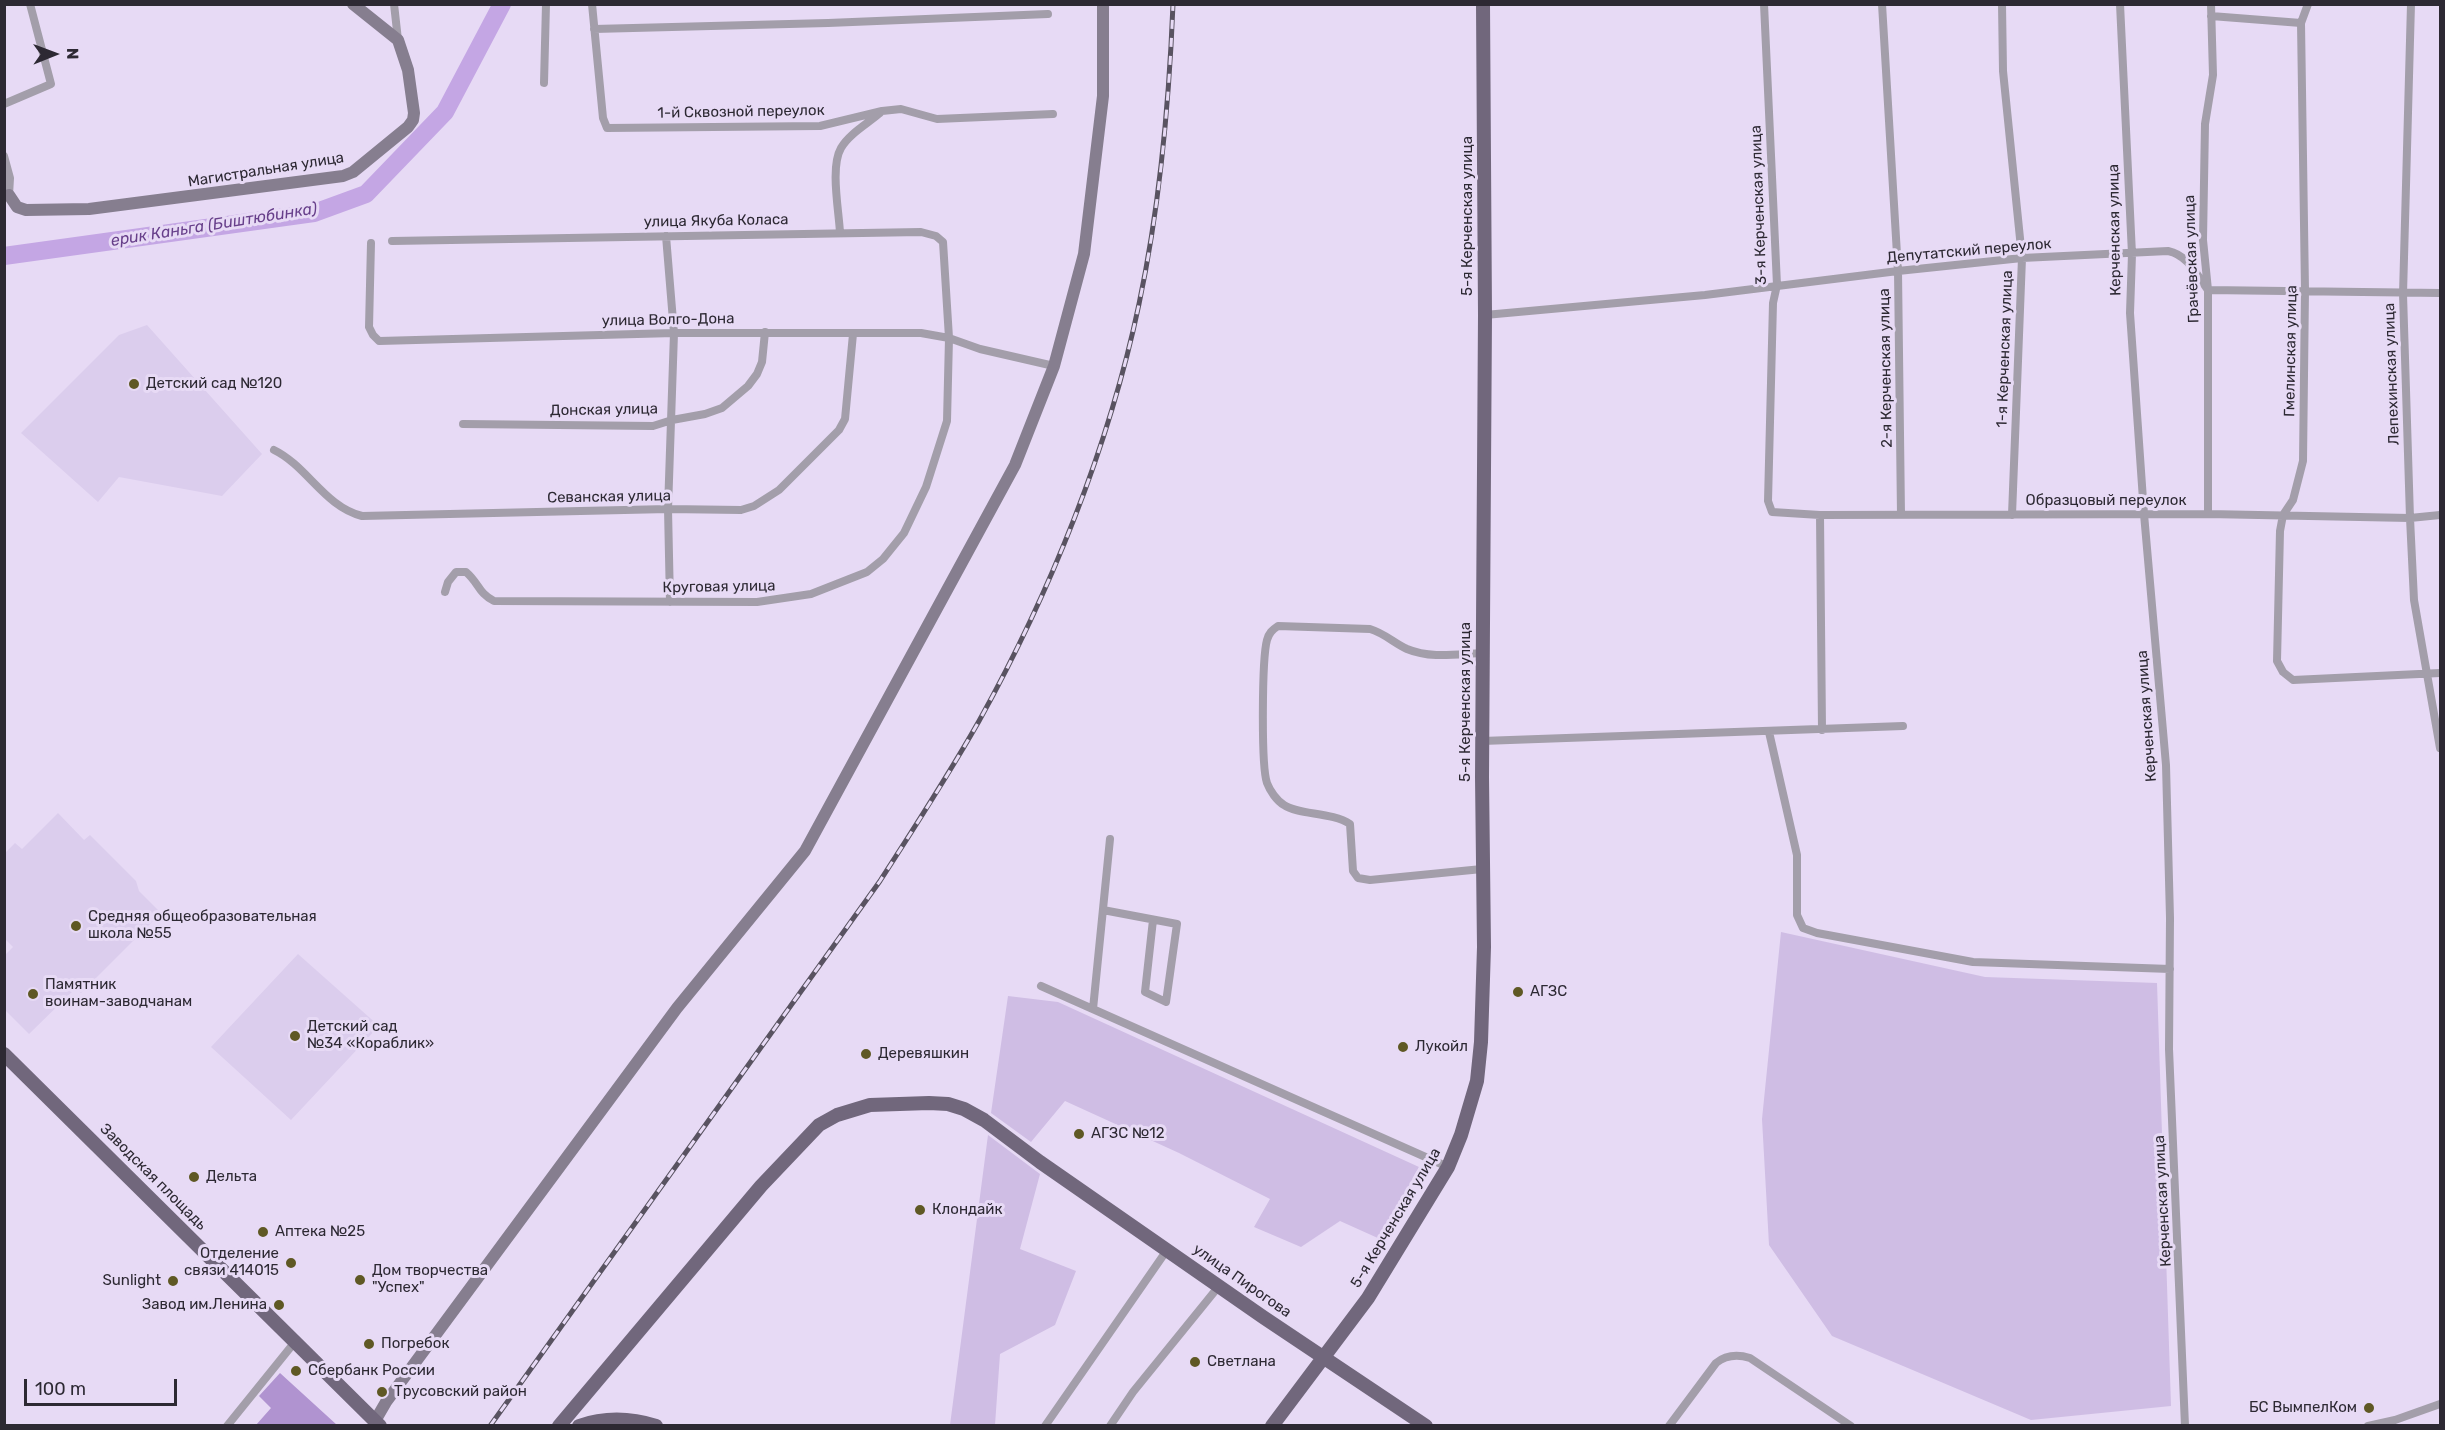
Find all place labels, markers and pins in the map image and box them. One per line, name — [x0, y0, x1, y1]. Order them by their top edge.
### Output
place label: Детский сад №120 — [146, 375, 282, 393]
marker: Детский сад №120 — [127, 377, 141, 391]
place label: Средняя общеобразовательная школа №55 — [88, 908, 317, 943]
marker: Средняя общеобразовательная школа №55 — [69, 919, 83, 933]
place label: Памятник воинам-заводчанам — [45, 976, 192, 1011]
place label: АГЗС — [1530, 983, 1567, 1001]
marker: АГЗС — [1511, 985, 1525, 999]
marker: Памятник воинам-заводчанам — [26, 987, 40, 1001]
place label: Детский сад №34 «Кораблик» — [307, 1018, 434, 1053]
marker: Детский сад №34 «Кораблик» — [288, 1029, 302, 1043]
place label: Лукойл — [1415, 1038, 1468, 1056]
marker: Лукойл — [1396, 1040, 1410, 1054]
place label: Деревяшкин — [878, 1045, 969, 1063]
marker: Деревяшкин — [859, 1047, 873, 1061]
place label: АГЗС №12 — [1091, 1125, 1164, 1143]
marker: АГЗС №12 — [1072, 1127, 1086, 1141]
place label: Дельта — [206, 1168, 257, 1186]
marker: Дельта — [187, 1170, 201, 1184]
place label: Клондайк — [932, 1201, 1002, 1219]
marker: Клондайк — [913, 1203, 927, 1217]
place label: Аптека №25 — [275, 1223, 365, 1241]
marker: Аптека №25 — [256, 1225, 270, 1239]
place label: Отделение связи 414015 — [184, 1245, 279, 1280]
marker: Отделение связи 414015 — [284, 1256, 298, 1270]
place label: Дом творчества "Успех" — [372, 1262, 488, 1297]
place label: Sunlight — [102, 1272, 161, 1290]
marker: Дом творчества "Успех" — [353, 1273, 367, 1287]
marker: Sunlight — [166, 1274, 180, 1288]
place label: Завод им.Ленина — [142, 1296, 267, 1314]
marker: Завод им.Ленина — [272, 1298, 286, 1312]
place label: Погребок — [381, 1335, 449, 1353]
marker: Погребок — [362, 1337, 376, 1351]
place label: Светлана — [1207, 1353, 1276, 1371]
marker: Светлана — [1188, 1355, 1202, 1369]
place label: Сбербанк России — [308, 1362, 435, 1380]
marker: Сбербанк России — [289, 1364, 303, 1378]
place label: Трусовский район — [394, 1383, 527, 1401]
marker: Трусовский район — [375, 1385, 389, 1399]
place label: БС ВымпелКом — [2249, 1399, 2357, 1417]
marker: БС ВымпелКом — [2362, 1401, 2376, 1415]

